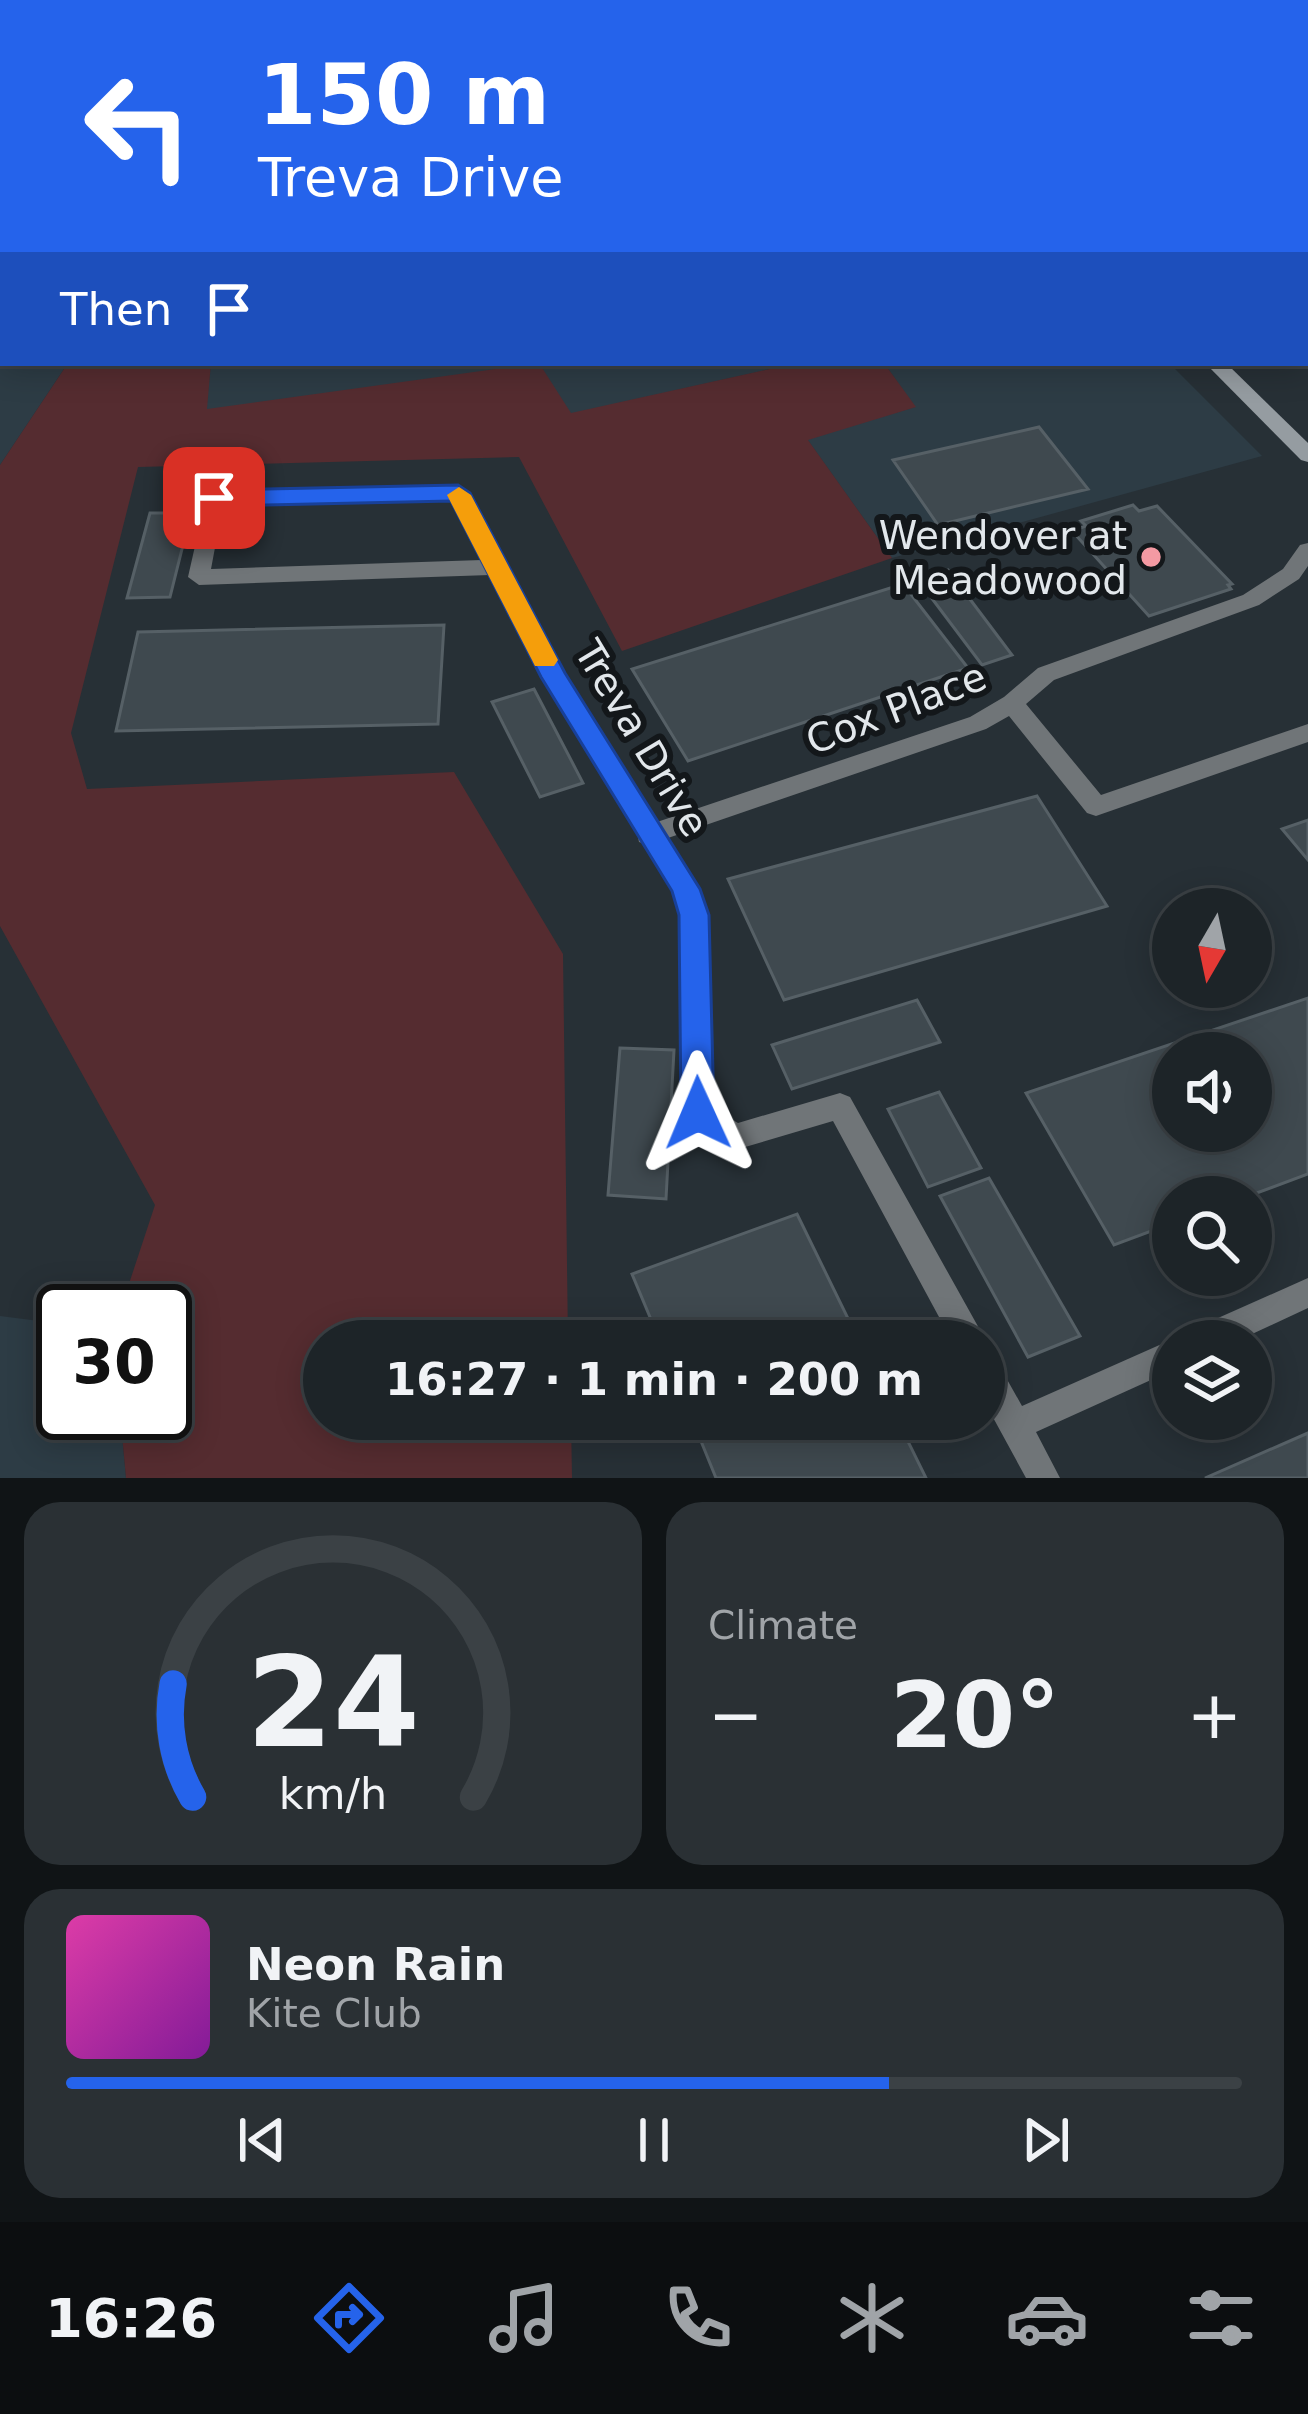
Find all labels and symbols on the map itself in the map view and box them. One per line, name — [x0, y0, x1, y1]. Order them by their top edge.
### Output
pin — [163, 447, 265, 549]
place label: Wendover at Meadowood — [879, 513, 1127, 603]
marker: Wendover at Meadowood — [1138, 544, 1164, 570]
street label: Treva Drive — [565, 631, 718, 844]
street label: Cox Place — [800, 654, 992, 763]
north arrow — [1152, 888, 1272, 1008]
position arrow — [635, 1050, 761, 1176]
speed limit sign: 30 — [36, 1284, 192, 1440]

